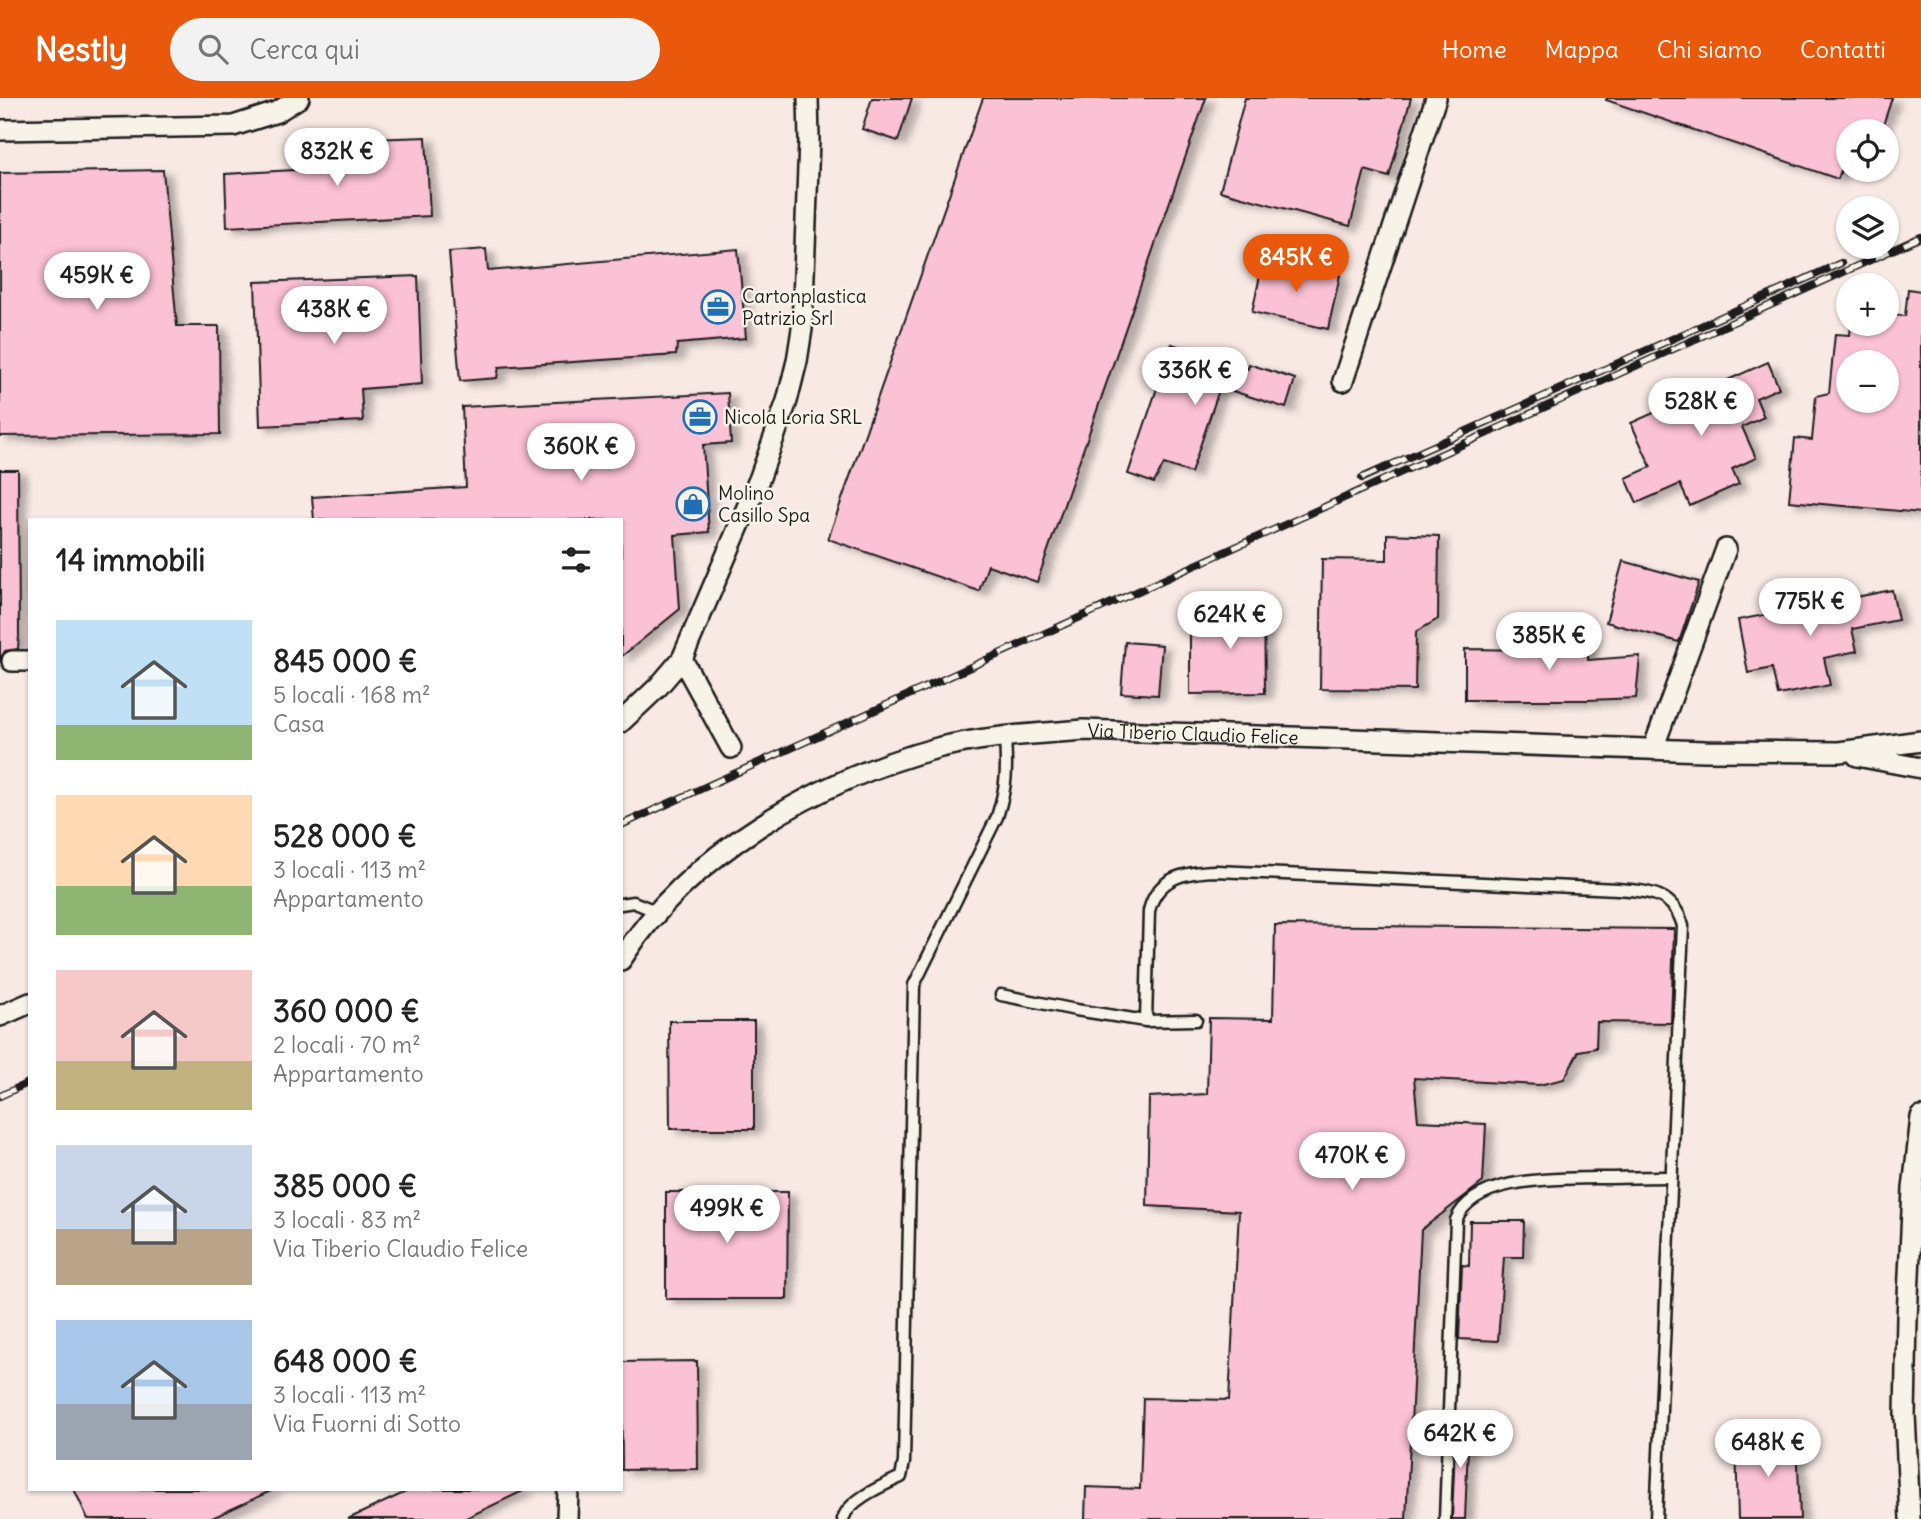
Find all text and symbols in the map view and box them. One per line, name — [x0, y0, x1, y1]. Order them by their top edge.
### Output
search box — [170, 18, 660, 81]
text: Nestly — [35, 28, 128, 70]
icon: search — [194, 30, 232, 68]
text: Cerca qui — [250, 33, 360, 66]
text: Home — [1442, 34, 1507, 64]
text: Mappa — [1545, 34, 1619, 64]
text: Chi siamo — [1657, 34, 1762, 64]
text: Contatti — [1800, 34, 1886, 64]
map controls — [1836, 119, 1899, 413]
button: locate — [1836, 119, 1899, 182]
pin: 832K € — [280, 129, 394, 188]
text: 832K € — [300, 136, 374, 165]
button: layers — [1836, 196, 1899, 259]
pin: 845K € — [1239, 234, 1353, 294]
text: 845K € — [1259, 242, 1333, 271]
pin: 459K € — [40, 252, 154, 312]
text: 459K € — [60, 260, 134, 289]
button: + — [1836, 273, 1899, 336]
place label: Cartonplastica Patrizio Srl — [742, 284, 867, 330]
pin: 438K € — [277, 286, 391, 346]
office icon: Cartonplastica Patrizio Srl — [699, 288, 737, 326]
text: 438K € — [297, 294, 371, 323]
pin: 336K € — [1138, 348, 1252, 407]
button: − — [1836, 350, 1899, 413]
text: 336K € — [1158, 355, 1232, 384]
pin: 528K € — [1644, 378, 1758, 438]
text: 528K € — [1664, 386, 1738, 415]
office icon: Nicola Loria SRL — [681, 398, 719, 436]
place label: Nicola Loria SRL — [724, 405, 862, 429]
pin: 360K € — [524, 424, 638, 483]
text: 360K € — [543, 431, 619, 460]
place label: Molino Casillo Spa — [718, 481, 810, 527]
shop icon: Molino Casillo Spa — [674, 485, 712, 523]
text: 14 immobili — [56, 541, 205, 579]
icon: filters — [557, 541, 595, 579]
pin: 775K € — [1753, 578, 1867, 638]
text: 775K € — [1775, 586, 1845, 615]
pin: 624K € — [1173, 592, 1287, 651]
text: 624K € — [1193, 599, 1267, 628]
pin: 385K € — [1492, 612, 1606, 672]
text: 385K € — [1512, 620, 1586, 649]
text: 845 000 € — [273, 642, 418, 680]
icon: home — [112, 648, 196, 732]
text: 5 locali · 168 m² — [273, 680, 431, 709]
text: Casa — [273, 709, 325, 738]
street label: Via Tiberio Claudio Felice — [1087, 718, 1299, 749]
text: 528 000 € — [273, 817, 417, 855]
icon: home — [112, 823, 196, 907]
text: 3 locali · 113 m² — [273, 855, 426, 884]
text: Appartamento — [273, 884, 424, 913]
text: 360 000 € — [273, 992, 420, 1030]
icon: home — [112, 998, 196, 1082]
text: 2 locali · 70 m² — [273, 1030, 421, 1059]
text: Appartamento — [273, 1059, 424, 1088]
pin: 470K € — [1295, 1132, 1409, 1192]
text: 470K € — [1315, 1140, 1389, 1169]
text: 385 000 € — [273, 1167, 417, 1205]
icon: home — [112, 1173, 196, 1257]
pin: 499K € — [670, 1186, 784, 1245]
text: 499K € — [690, 1193, 764, 1222]
text: 3 locali · 83 m² — [273, 1205, 421, 1234]
text: Via Tiberio Claudio Felice — [273, 1234, 528, 1263]
text: 648 000 € — [273, 1342, 418, 1380]
icon: home — [112, 1348, 196, 1432]
text: 3 locali · 113 m² — [273, 1380, 426, 1409]
text: Via Fuorni di Sotto — [273, 1409, 461, 1438]
pin: 642K € — [1403, 1410, 1517, 1470]
text: 642K € — [1423, 1418, 1497, 1447]
pin: 648K € — [1711, 1420, 1825, 1479]
text: 648K € — [1731, 1427, 1805, 1456]

